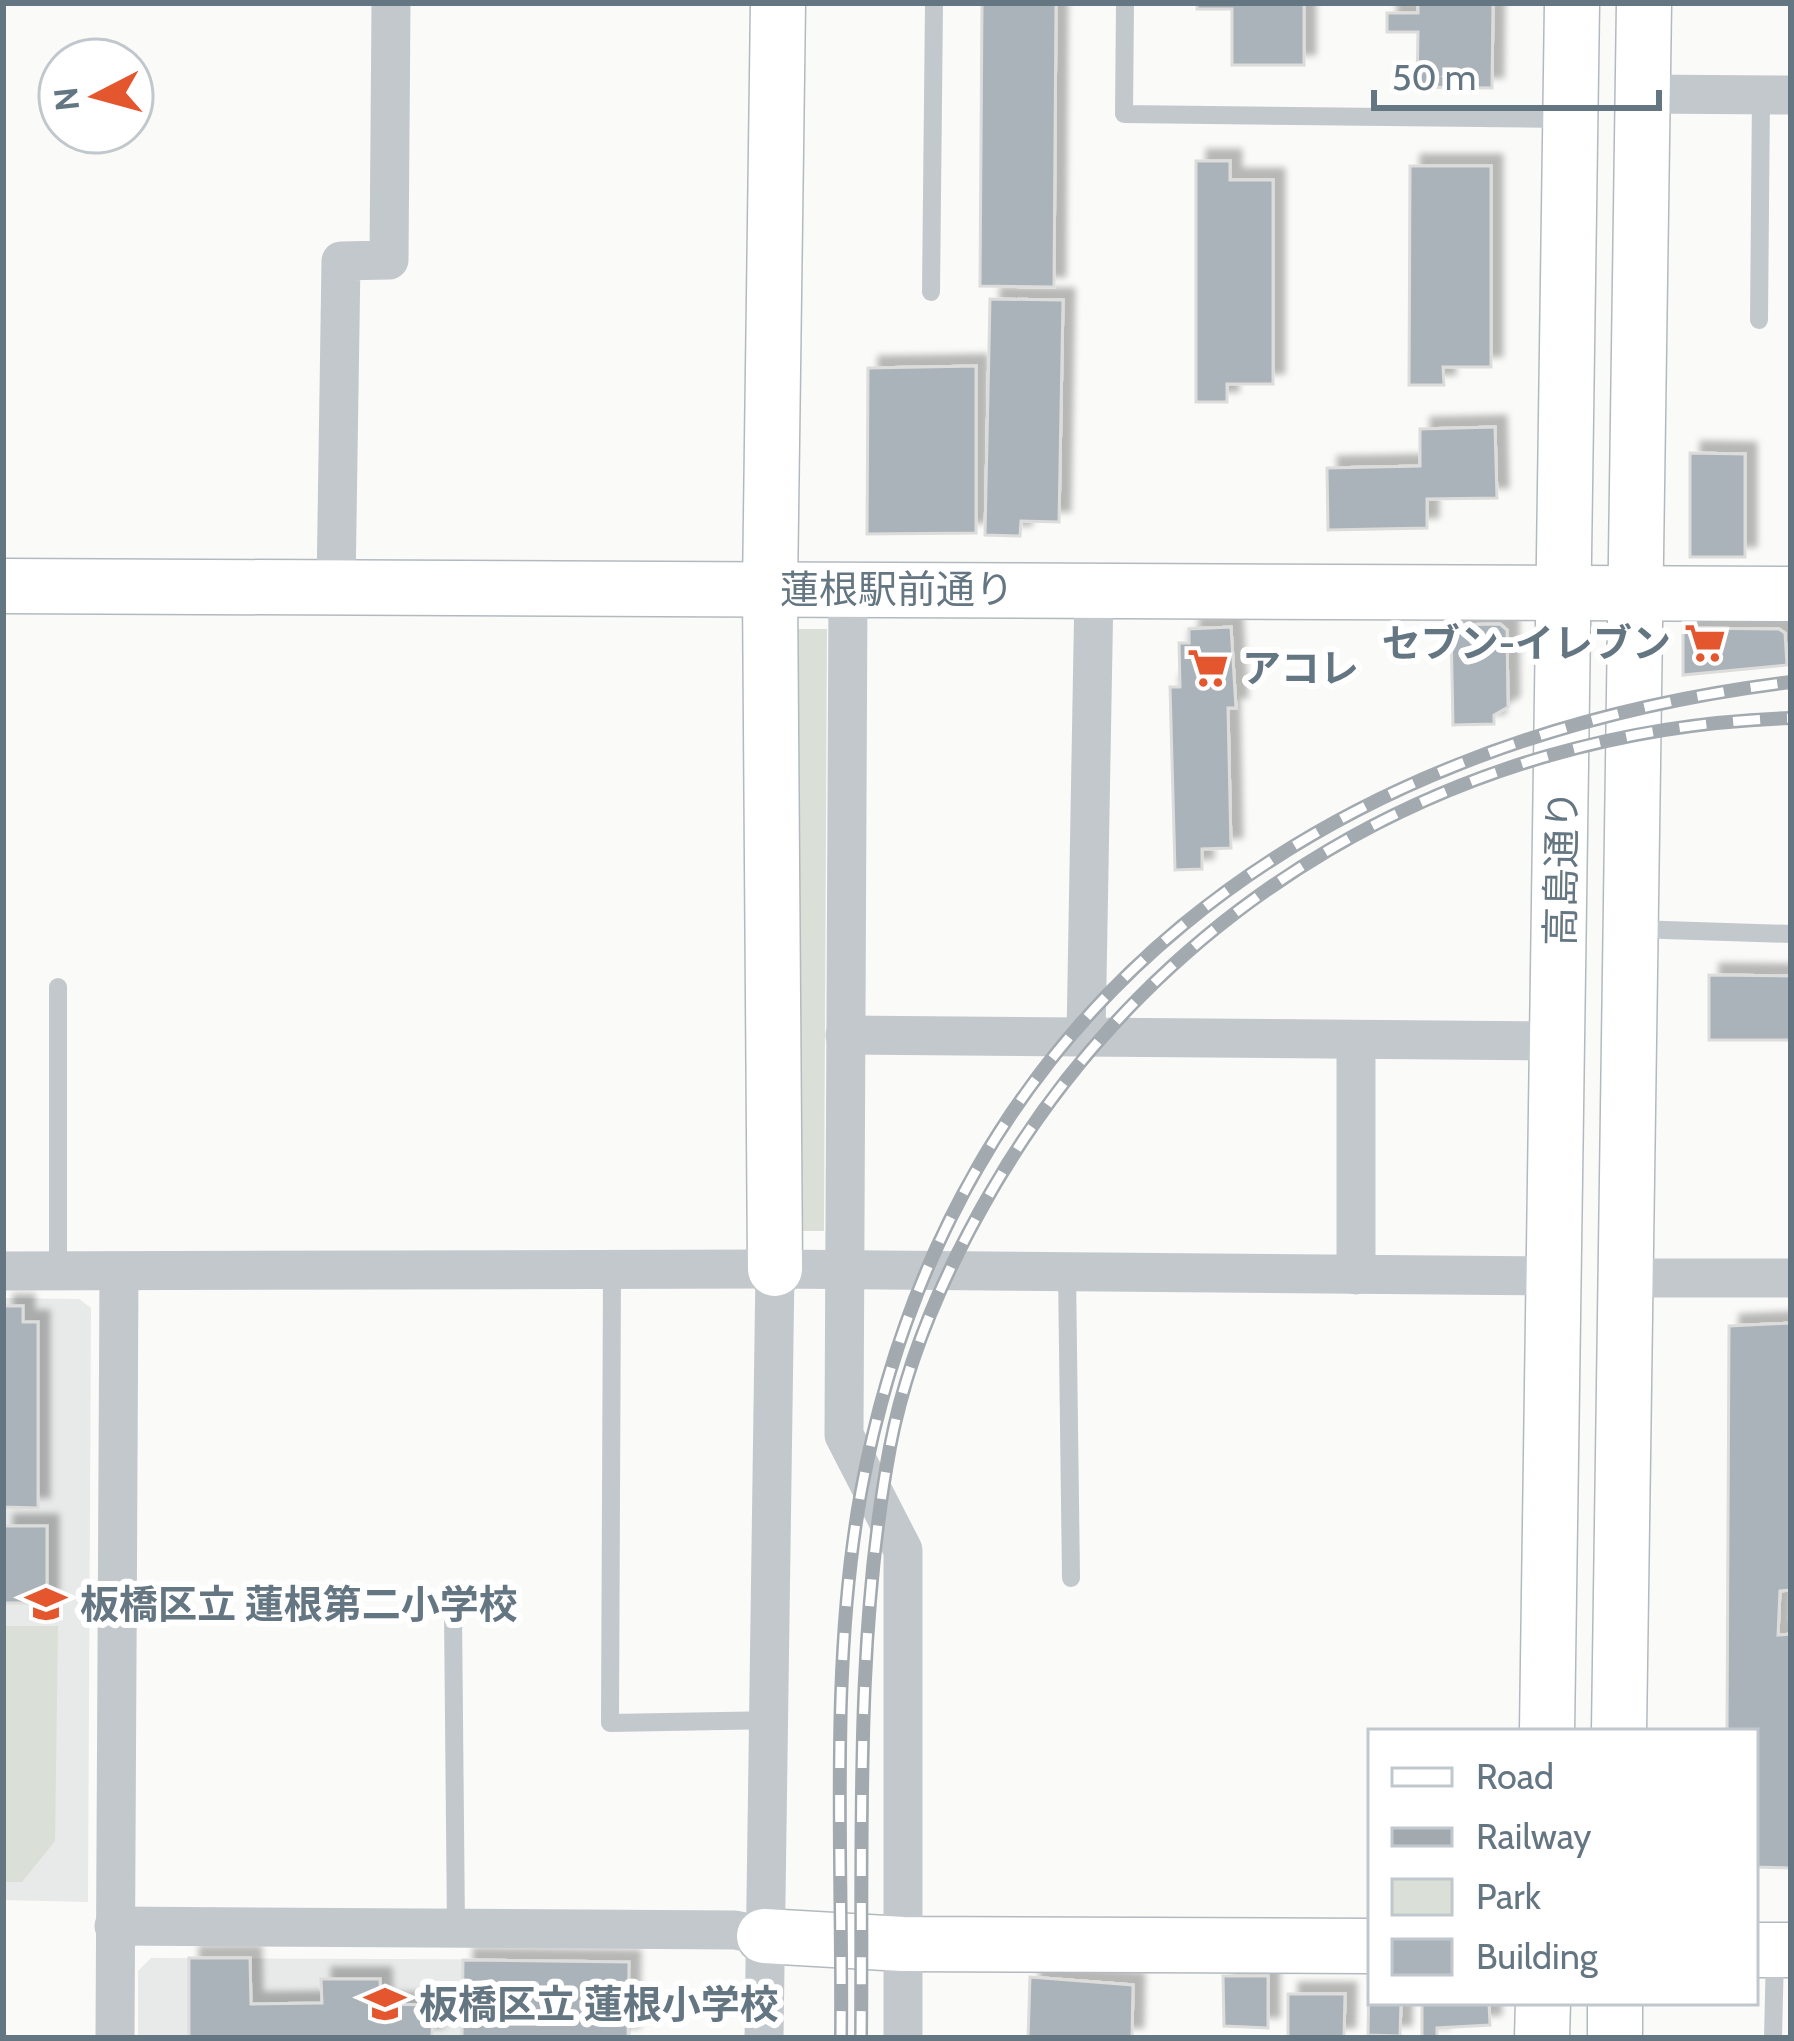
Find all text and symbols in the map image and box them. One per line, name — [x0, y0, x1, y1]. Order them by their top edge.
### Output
north arrow — [36, 36, 156, 156]
scale bar — [1374, 36, 1659, 110]
text: 50 m — [1392, 55, 1476, 99]
text: N — [45, 85, 87, 113]
street label: 蓮根駅前通り — [780, 565, 1014, 613]
place label: セブン-イレブン — [1382, 619, 1671, 667]
supermarket icon: セブン-イレブン — [1682, 620, 1728, 666]
place label: アコレ — [1242, 644, 1359, 692]
supermarket icon: アコレ — [1185, 645, 1231, 691]
street label: 高島通り — [1536, 790, 1586, 946]
place label: 板橋区立 蓮根第二小学校 — [80, 1580, 518, 1628]
school or university icon: 板橋区立 蓮根第二小学校 — [23, 1581, 69, 1627]
legend — [1368, 1729, 1758, 2005]
text: Road — [1476, 1754, 1554, 1798]
text: Railway — [1476, 1814, 1591, 1858]
text: Park — [1476, 1874, 1542, 1918]
text: Building — [1476, 1934, 1599, 1978]
place label: 板橋区立 蓮根小学校 — [419, 1980, 779, 2028]
school or university icon: 板橋区立 蓮根小学校 — [362, 1981, 408, 2027]

